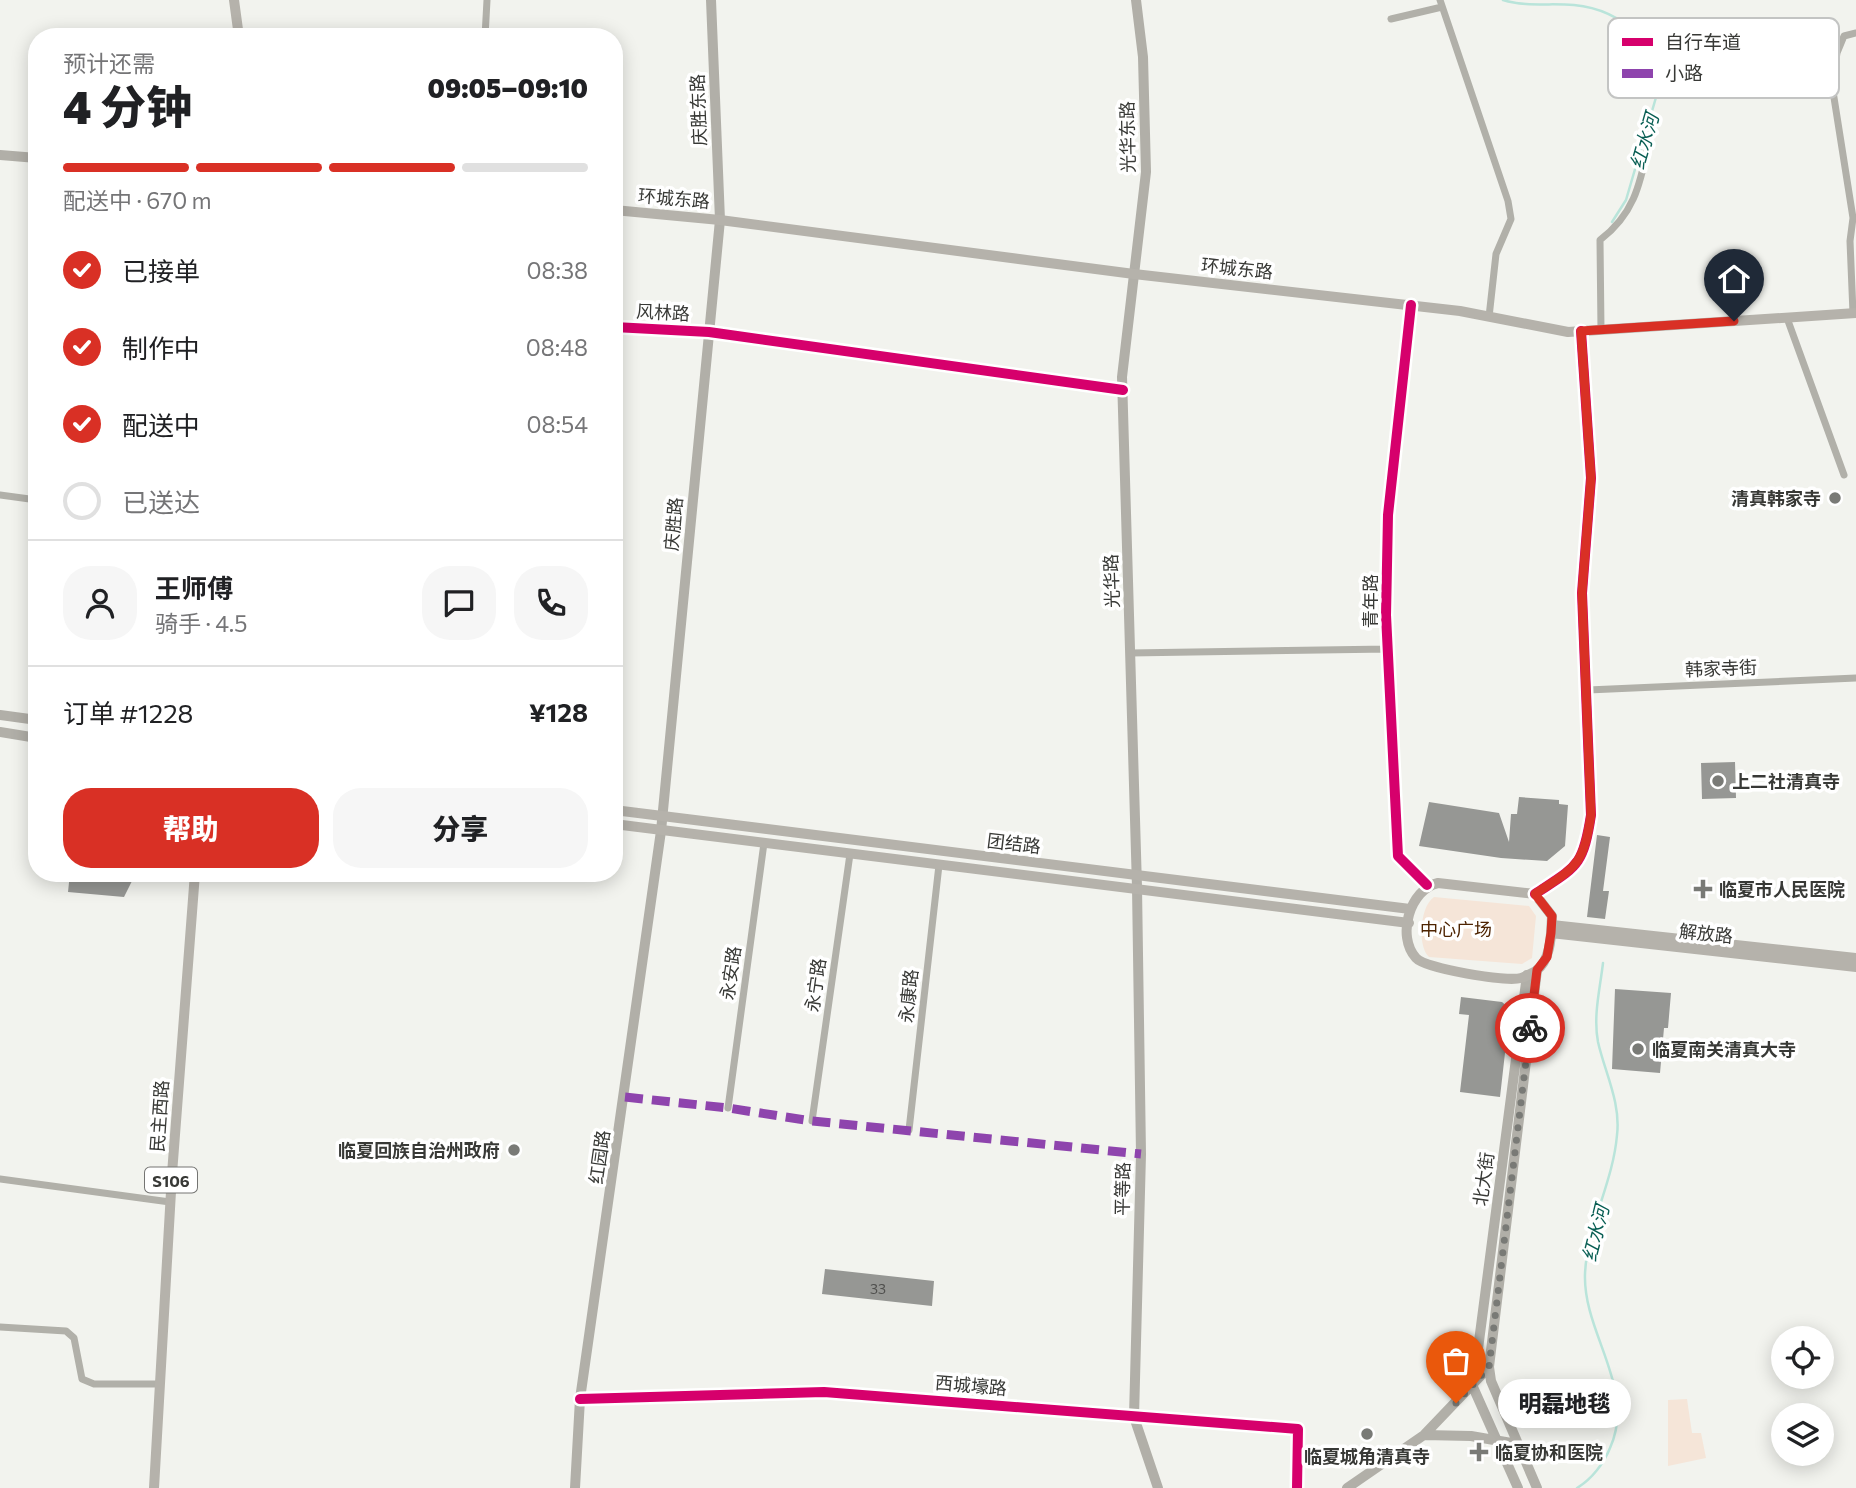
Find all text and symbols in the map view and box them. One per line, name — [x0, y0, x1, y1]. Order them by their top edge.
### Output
legend — [1608, 18, 1839, 98]
text: 自行车道 — [1665, 30, 1741, 53]
text: 预计还需 — [63, 49, 155, 77]
text: 小路 — [1665, 61, 1703, 84]
text: 09:05–09:10 — [428, 72, 588, 103]
street label: 庆胜东路 — [686, 74, 710, 146]
text: 4 分钟 — [63, 77, 192, 133]
street label: 光华东路 — [1115, 101, 1139, 173]
water label: 红水河 — [1625, 107, 1664, 172]
street label: 环城东路 — [637, 184, 711, 212]
text: 配送中 · 670 m — [63, 186, 212, 214]
pin — [1704, 249, 1764, 321]
icon: check — [63, 251, 101, 289]
street label: 环城东路 — [1200, 253, 1274, 283]
text: 已接单 — [122, 255, 200, 286]
text: 08:38 — [527, 256, 588, 284]
icon: home — [1715, 260, 1753, 298]
street label: 风林路 — [635, 300, 691, 324]
icon: check — [63, 328, 101, 366]
text: 制作中 — [122, 332, 200, 363]
text: 08:48 — [526, 333, 588, 361]
icon: check — [63, 405, 101, 443]
text: 配送中 — [122, 409, 200, 440]
text: 08:54 — [527, 410, 588, 438]
text: 已送达 — [122, 486, 200, 517]
place label: 清真韩家寺 — [1731, 487, 1821, 509]
marker: 清真韩家寺 — [1827, 490, 1843, 506]
street label: 庆胜路 — [660, 496, 686, 552]
street label: 光华路 — [1099, 554, 1123, 608]
button: person — [63, 566, 137, 640]
button: chat — [422, 566, 496, 640]
button: phone — [514, 566, 588, 640]
text: 王师傅 — [155, 572, 233, 603]
street label: 青年路 — [1359, 574, 1381, 628]
text: 骑手 · 4.5 — [155, 609, 248, 637]
street label: 韩家寺街 — [1685, 656, 1757, 680]
text: ¥128 — [529, 696, 588, 727]
text: 订单 #1228 — [63, 697, 193, 728]
place label: 上二社清真寺 — [1732, 770, 1840, 792]
marker: 上二社清真寺 — [1710, 773, 1726, 789]
button: 帮助 — [63, 788, 319, 868]
button: 分享 — [333, 788, 588, 868]
street label: 团结路 — [986, 829, 1042, 857]
place label: 临夏市人民医院 — [1719, 878, 1845, 900]
marker: 临夏市人民医院 — [1693, 879, 1713, 899]
park label: 中心广场 — [1420, 918, 1492, 940]
street label: 解放路 — [1678, 919, 1734, 947]
street label: 永安路 — [715, 945, 745, 1001]
street label: 永宁路 — [800, 957, 830, 1013]
street label: 永康路 — [894, 968, 922, 1024]
courier — [1495, 993, 1565, 1063]
icon: bike — [1511, 1009, 1549, 1047]
place label: 临夏南关清真大寺 — [1652, 1038, 1796, 1060]
marker: 临夏南关清真大寺 — [1630, 1041, 1646, 1057]
street label: 民主西路 — [146, 1079, 172, 1153]
street label: 红园路 — [584, 1129, 614, 1185]
place label: 临夏回族自治州政府 — [338, 1139, 500, 1161]
marker: 临夏回族自治州政府 — [506, 1142, 522, 1158]
street label: 北大街 — [1468, 1151, 1498, 1207]
street label: 平等路 — [1111, 1162, 1133, 1216]
road number: S106 — [145, 1168, 197, 1192]
water label: 红水河 — [1577, 1199, 1614, 1263]
house number: 33 — [870, 1280, 886, 1297]
map controls — [1771, 1326, 1834, 1466]
button: locate — [1771, 1326, 1834, 1389]
pin — [1426, 1331, 1486, 1403]
icon: bag — [1437, 1342, 1475, 1380]
street label: 西城壕路 — [934, 1371, 1008, 1399]
callout: 明磊地毯 — [1498, 1378, 1631, 1428]
text: 明磊地毯 — [1519, 1389, 1611, 1417]
button: layers — [1771, 1403, 1834, 1466]
marker: 临夏城角清真寺 — [1359, 1426, 1375, 1442]
place label: 临夏协和医院 — [1495, 1441, 1603, 1463]
marker: 临夏协和医院 — [1469, 1442, 1489, 1462]
place label: 临夏城角清真寺 — [1304, 1445, 1430, 1467]

